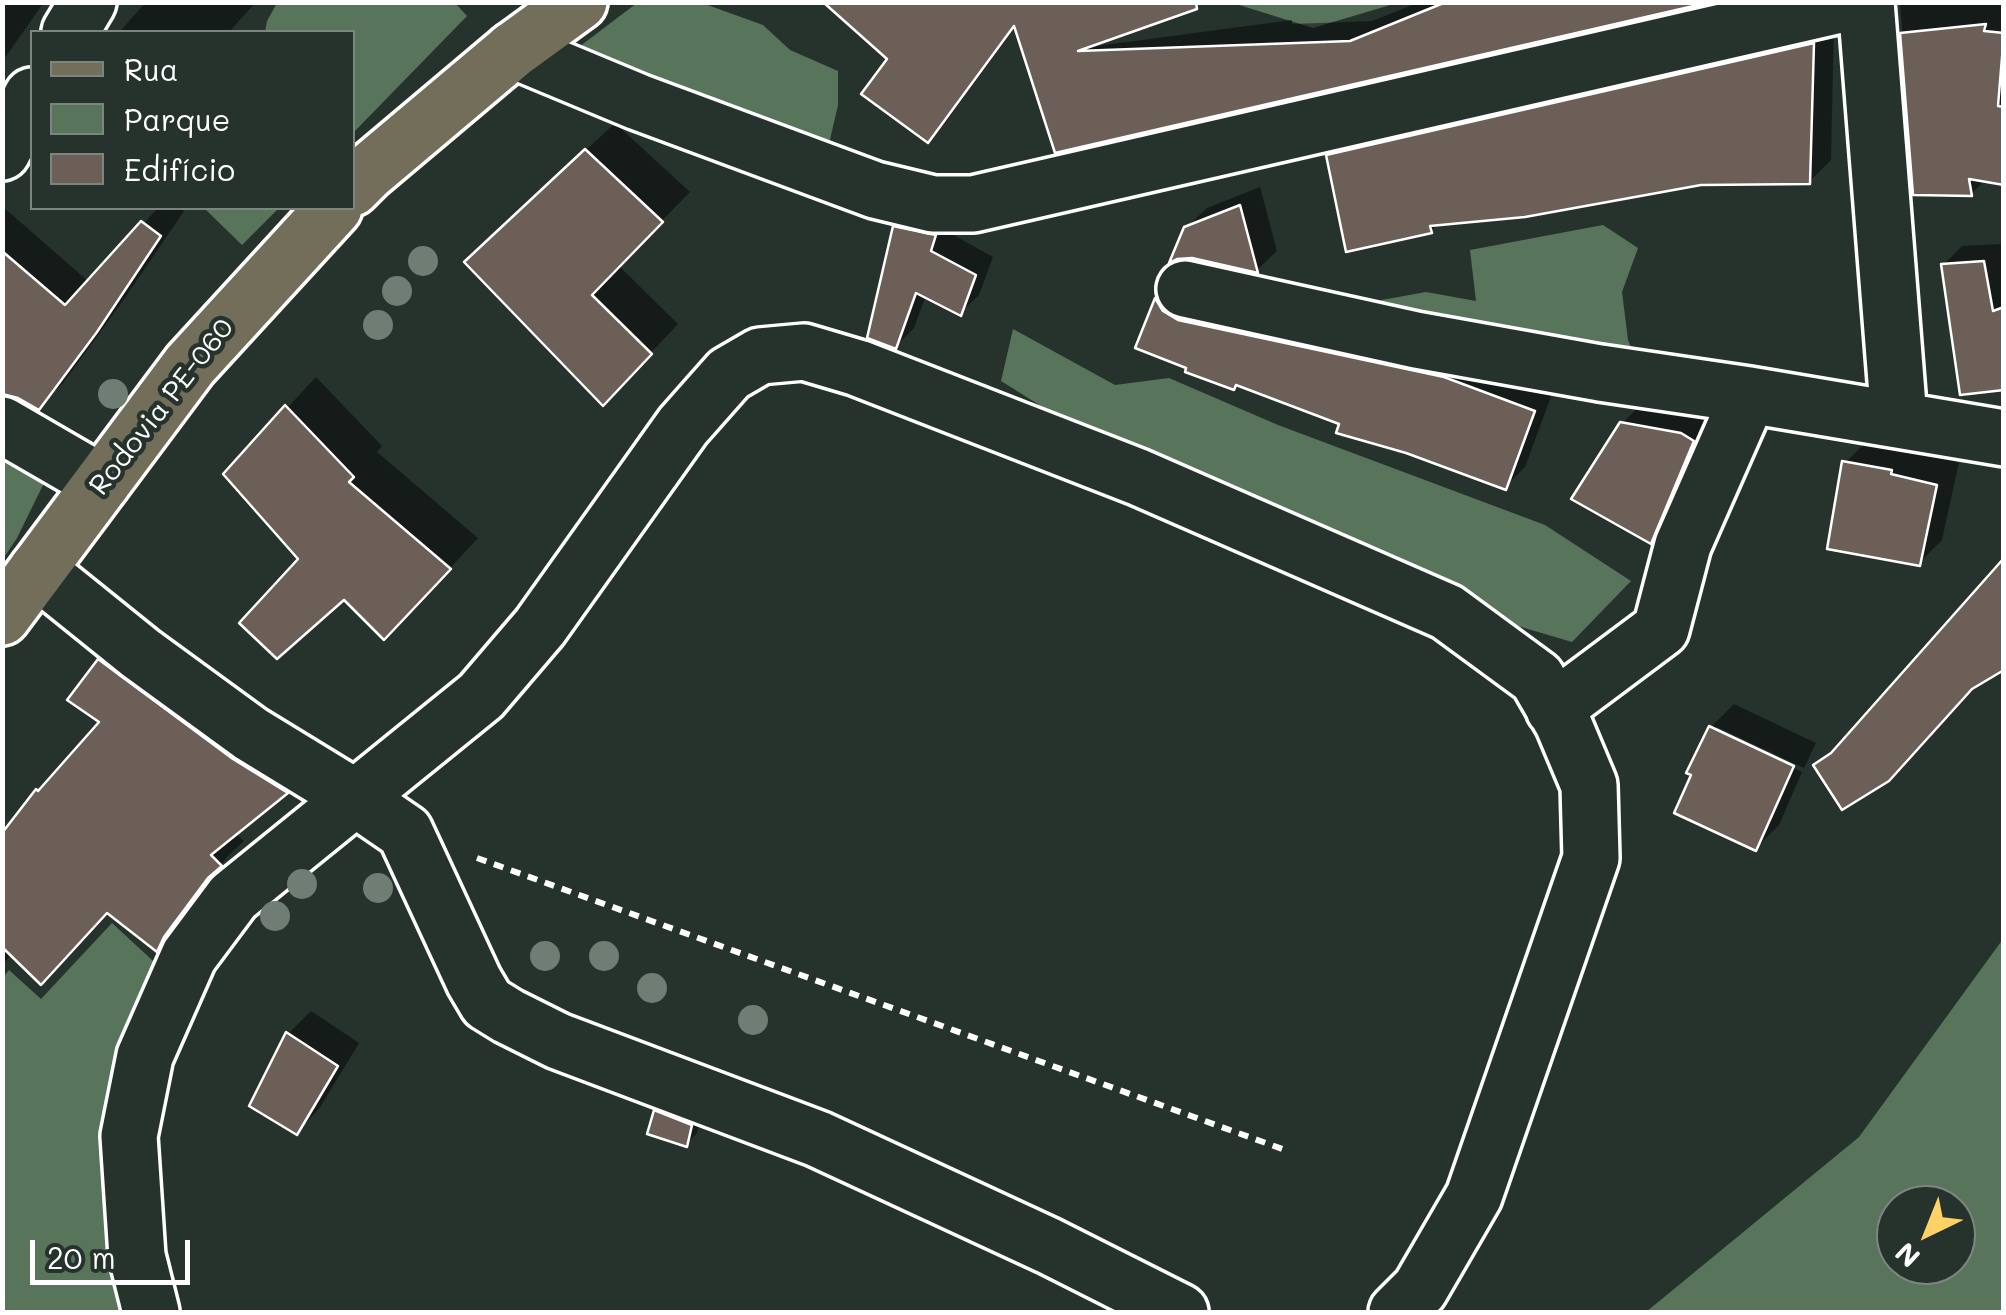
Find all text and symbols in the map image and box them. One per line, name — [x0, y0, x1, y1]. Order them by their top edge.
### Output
legend — [30, 30, 355, 210]
text: Rua — [124, 49, 178, 89]
text: Parque — [124, 99, 230, 139]
text: Edifício — [124, 149, 235, 189]
street label: Rodovia PE-060 — [83, 312, 241, 502]
north arrow — [1876, 1185, 1976, 1285]
scale bar — [35, 1220, 195, 1282]
text: N — [1887, 1235, 1927, 1276]
text: 20 m — [47, 1237, 116, 1277]

